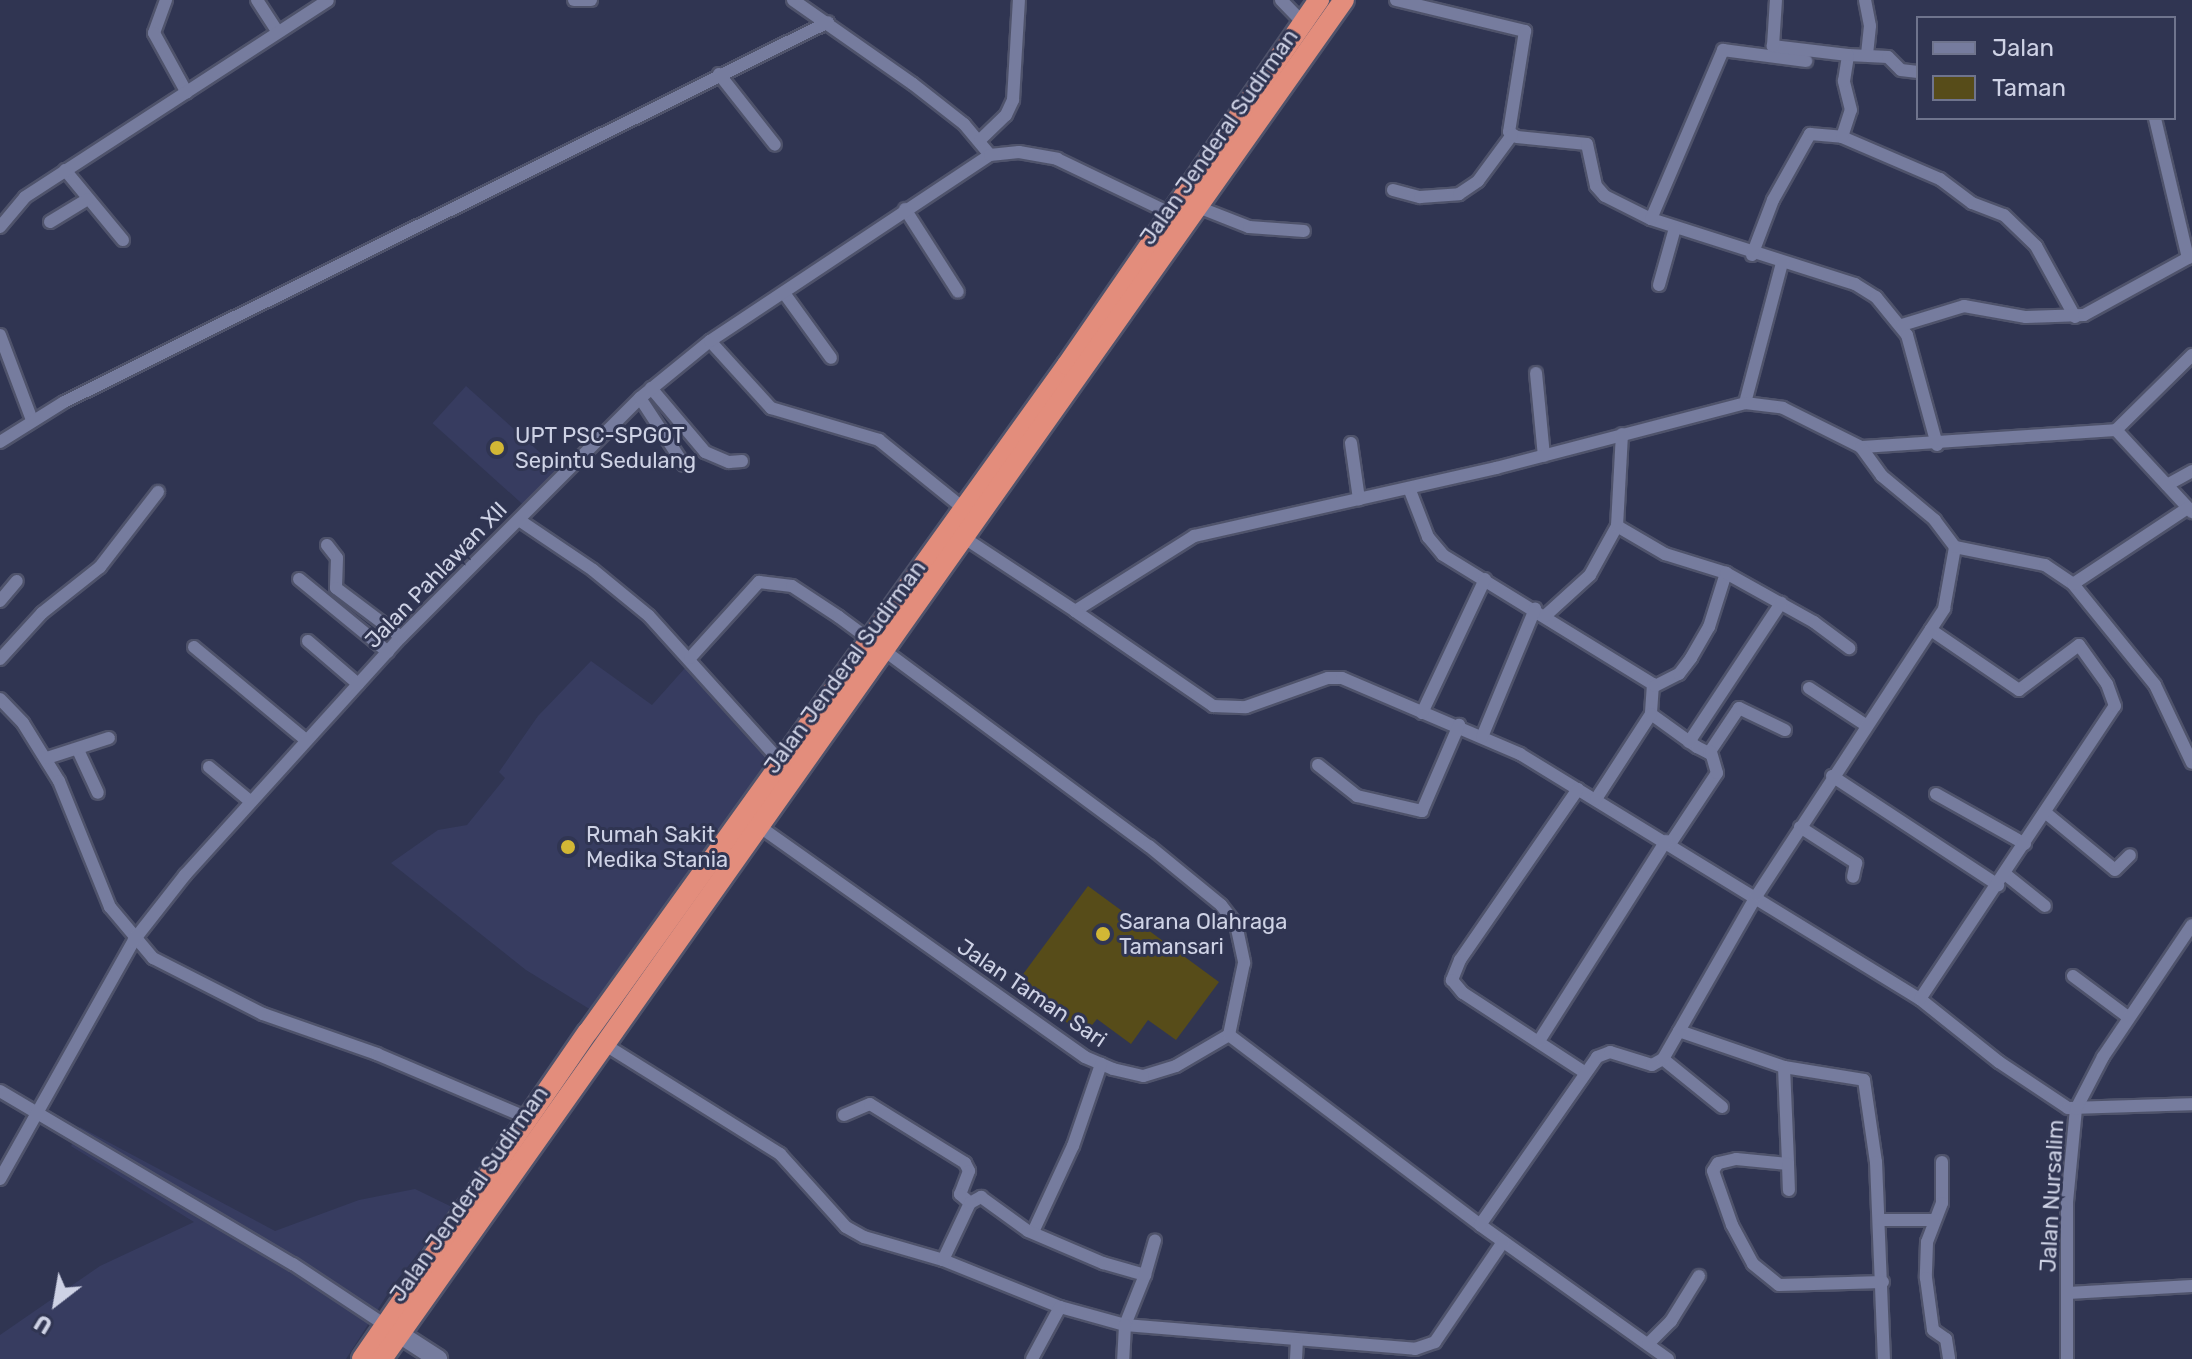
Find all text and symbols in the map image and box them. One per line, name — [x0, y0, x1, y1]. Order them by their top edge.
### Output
legend — [1916, 16, 2176, 120]
street label: Jalan Jenderal Sudirman — [1134, 24, 1304, 250]
text: Jalan — [1992, 34, 2054, 62]
text: Taman — [1992, 74, 2066, 102]
place label: UPT PSC-SPGOT Sepintu Sedulang — [515, 422, 696, 474]
marker: UPT PSC-SPGOT Sepintu Sedulang — [486, 437, 508, 459]
street label: Jalan Pahlawan XII — [359, 496, 513, 654]
street label: Jalan Jenderal Sudirman — [759, 555, 931, 779]
place label: Rumah Sakit Medika Stania — [586, 821, 728, 872]
marker: Rumah Sakit Medika Stania — [557, 836, 579, 858]
place label: Sarana Olahraga Tamansari — [1119, 908, 1287, 960]
marker: Sarana Olahraga Tamansari — [1094, 925, 1112, 943]
street label: Jalan Taman Sari — [952, 933, 1112, 1053]
street label: Jalan Jenderal Sudirman — [384, 1081, 554, 1307]
street label: Jalan Nursalim — [2035, 1119, 2069, 1273]
north arrow — [16, 1263, 96, 1343]
text: U — [30, 1308, 57, 1340]

